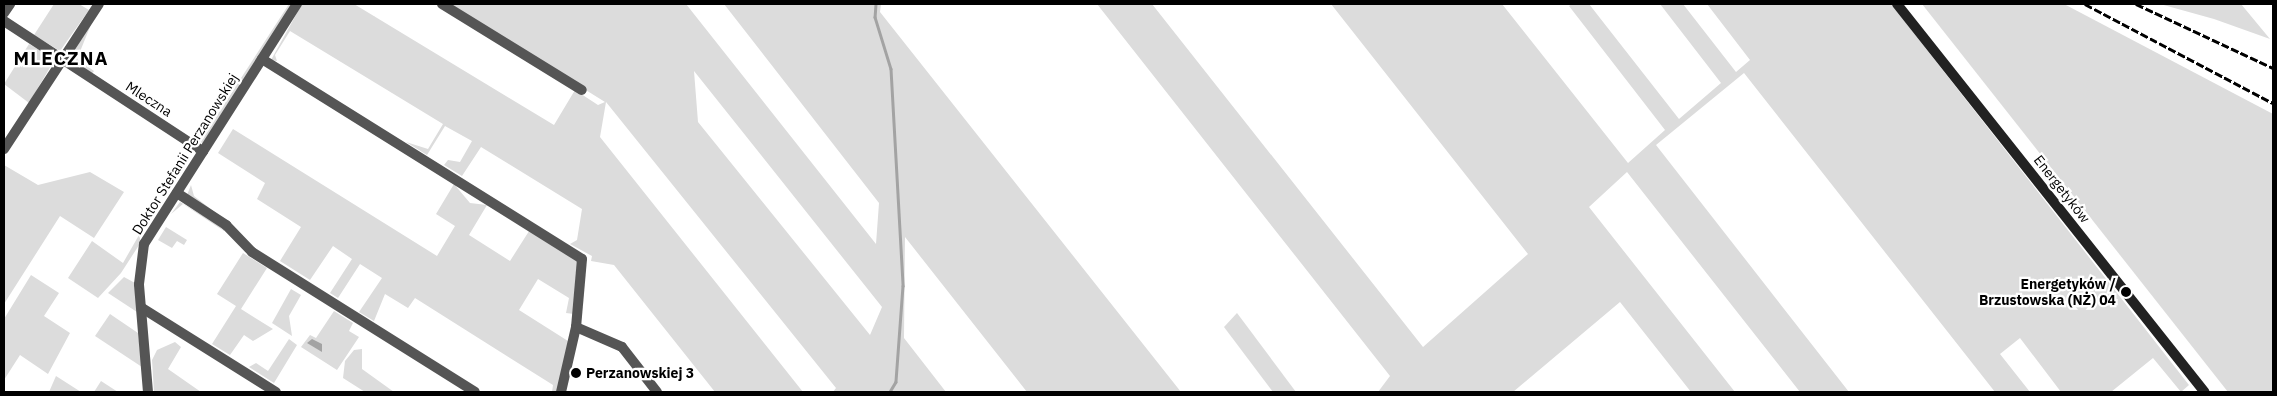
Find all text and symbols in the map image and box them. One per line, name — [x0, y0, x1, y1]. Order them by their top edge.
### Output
district label: MLECZNA — [13, 48, 109, 70]
street label: Doktor Stefanii Perzanowskiej — [128, 70, 242, 238]
street label: Mleczna — [123, 78, 175, 120]
street label: Energetyków — [2030, 152, 2094, 226]
place label: Energetyków / Brzustowska (NŻ) 04 — [1979, 276, 2116, 308]
marker: Energetyków / Brzustowska (NŻ) 04 — [2120, 286, 2132, 298]
place label: Perzanowskiej 3 — [586, 365, 694, 381]
marker: Perzanowskiej 3 — [570, 367, 582, 379]

